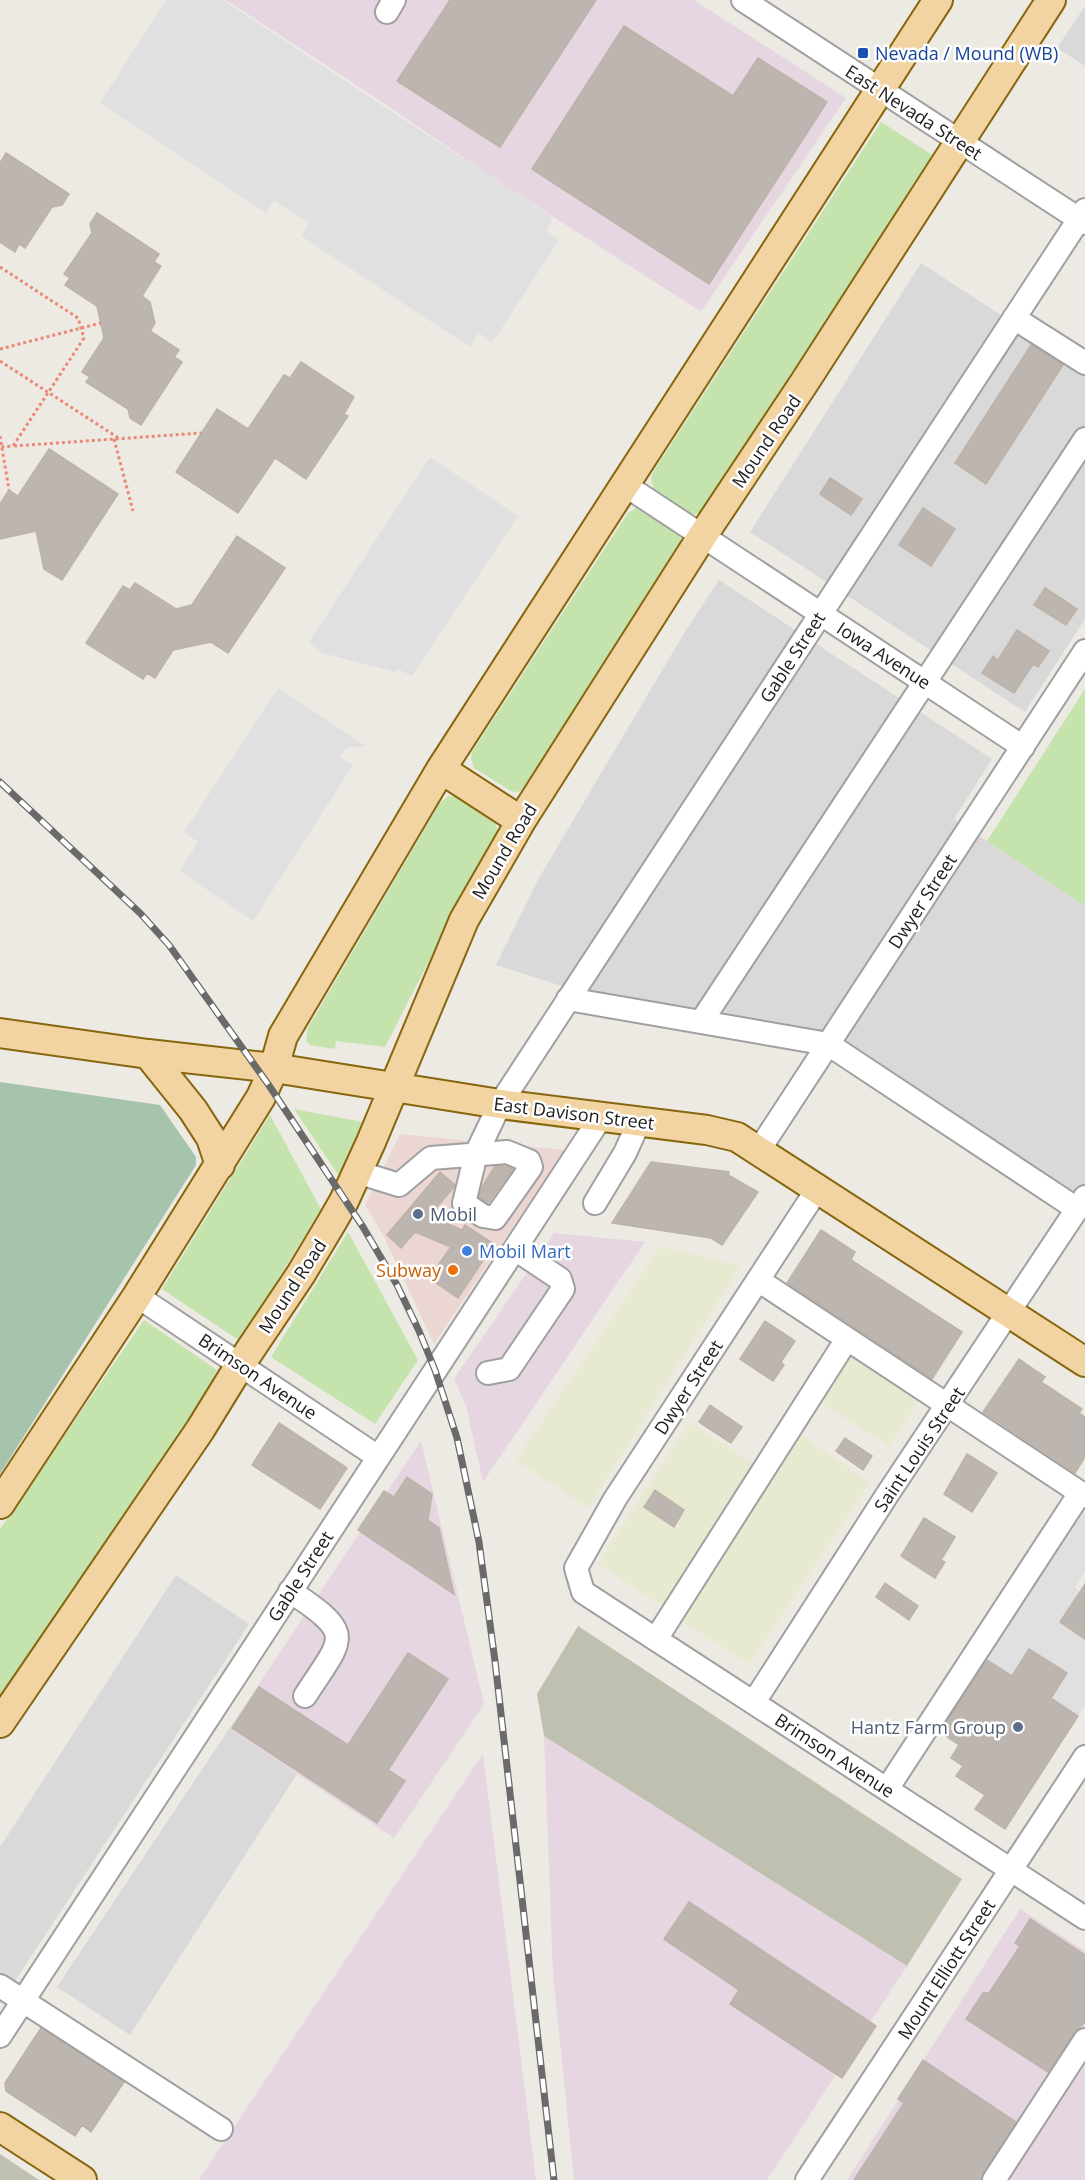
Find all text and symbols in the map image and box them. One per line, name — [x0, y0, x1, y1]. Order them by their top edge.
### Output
place label: Nevada / Mound (WB) — [875, 41, 1058, 65]
marker: Nevada / Mound (WB) — [856, 46, 870, 60]
street label: East Nevada Street — [841, 59, 987, 165]
street label: Mound Road — [726, 390, 806, 492]
street label: Gable Street — [754, 607, 830, 707]
street label: Iowa Avenue — [833, 616, 935, 694]
street label: Mound Road — [466, 799, 542, 903]
street label: Dwyer Street — [882, 849, 962, 953]
street label: East Davison Street — [492, 1091, 656, 1135]
place label: Mobil — [430, 1202, 477, 1226]
marker: Mobil — [411, 1207, 425, 1221]
street label: Mound Road — [253, 1234, 331, 1338]
place label: Mobil Mart — [479, 1239, 571, 1263]
marker: Mobil Mart — [460, 1244, 474, 1258]
place label: Subway — [376, 1258, 442, 1282]
marker: Subway — [446, 1263, 460, 1277]
street label: Brimson Avenue — [194, 1327, 322, 1425]
street label: Dwyer Street — [648, 1335, 728, 1439]
street label: Saint Louis Street — [868, 1382, 970, 1516]
street label: Gable Street — [262, 1526, 338, 1626]
street label: Brimson Avenue — [771, 1707, 899, 1803]
place label: Hantz Farm Group — [851, 1715, 1006, 1739]
marker: Hantz Farm Group — [1011, 1720, 1025, 1734]
street label: Mount Elliott Street — [892, 1894, 1000, 2044]

